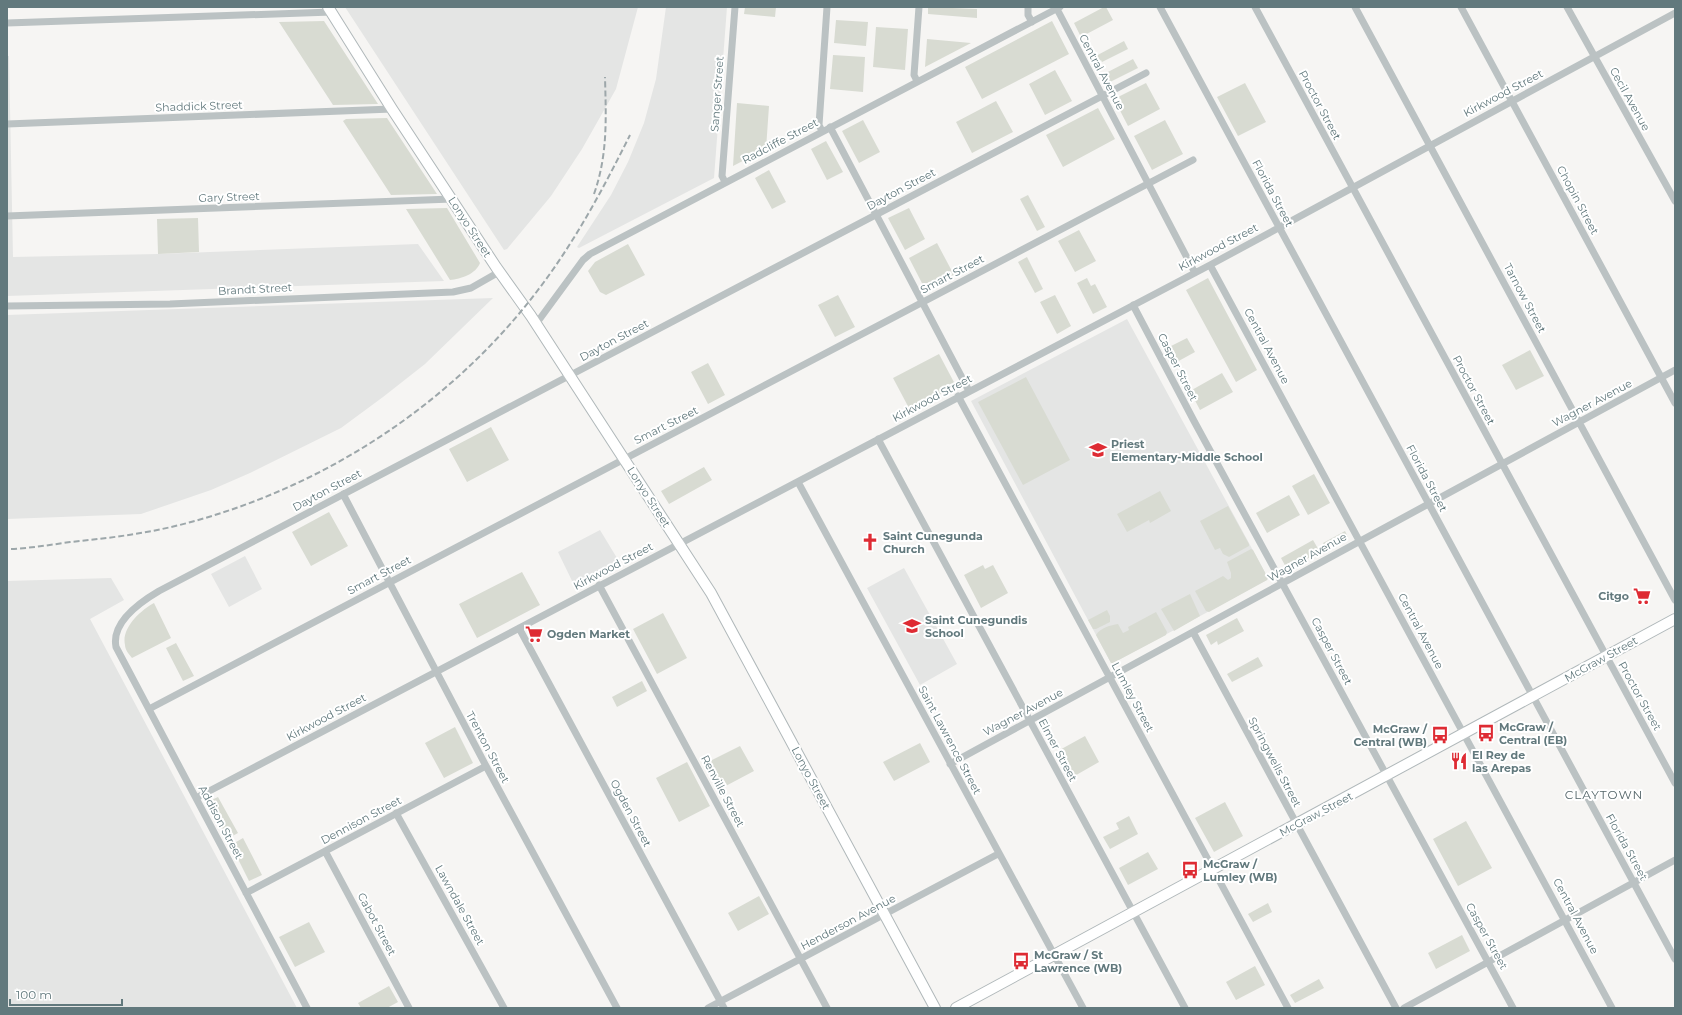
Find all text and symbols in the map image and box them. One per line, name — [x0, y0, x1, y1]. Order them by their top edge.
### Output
street label: Central Avenue — [1076, 32, 1128, 113]
street label: Sanger Street — [707, 55, 727, 132]
street label: Cecil Avenue — [1607, 65, 1653, 134]
street label: Kirkwood Street — [1461, 66, 1546, 120]
street label: Proctor Street — [1296, 68, 1344, 143]
street label: Shaddick Street — [155, 97, 243, 115]
street label: Radcliffe Street — [740, 115, 821, 167]
street label: Florida Street — [1249, 157, 1297, 230]
street label: Chopin Street — [1554, 163, 1602, 237]
street label: Dayton Street — [864, 165, 938, 213]
street label: Gary Street — [198, 189, 260, 205]
street label: Lonyo Street — [445, 194, 495, 260]
street label: Kirkwood Street — [1176, 220, 1261, 274]
street label: Smart Street — [918, 251, 987, 297]
street label: Tarnow Street — [1501, 261, 1549, 336]
street label: Brandt Street — [218, 280, 293, 298]
street label: Central Avenue — [1241, 306, 1293, 387]
street label: Dayton Street — [577, 316, 651, 364]
street label: Casper Street — [1155, 331, 1201, 404]
street label: Proctor Street — [1450, 353, 1498, 428]
street label: Kirkwood Street — [890, 371, 975, 425]
street label: Wagner Avenue — [1550, 376, 1635, 430]
street label: Smart Street — [632, 403, 701, 447]
place label: Priest Elementary‑Middle School — [1111, 437, 1263, 464]
school or university icon: Priest Elementary‑Middle School — [1088, 440, 1108, 460]
street label: Florida Street — [1403, 442, 1451, 515]
street label: Lonyo Street — [624, 464, 674, 530]
street label: Dayton Street — [290, 466, 364, 514]
place label: Saint Cunegunda Church — [883, 529, 983, 556]
street label: Wagner Avenue — [1265, 529, 1349, 585]
church icon: Saint Cunegunda Church — [860, 532, 880, 552]
street label: Kirkwood Street — [571, 539, 656, 593]
street label: Smart Street — [345, 552, 414, 598]
supermarket icon: Citgo — [1632, 586, 1652, 606]
place label: Citgo — [1598, 589, 1629, 603]
street label: Central Avenue — [1395, 591, 1447, 672]
place label: Saint Cunegundis School — [925, 613, 1027, 640]
street label: Casper Street — [1308, 615, 1356, 688]
school or university icon: Saint Cunegundis School — [902, 616, 922, 636]
supermarket icon: Ogden Market — [524, 624, 544, 644]
place label: Ogden Market — [547, 627, 630, 641]
street label: McGraw Street — [1562, 633, 1640, 685]
street label: Proctor Street — [1615, 659, 1665, 733]
street label: Lumley Street — [1109, 660, 1158, 735]
street label: Saint Lawrence Street — [915, 683, 985, 797]
street label: Wagner Avenue — [981, 685, 1066, 739]
street label: Kirkwood Street — [284, 690, 369, 744]
street label: Trenton Street — [463, 709, 513, 786]
street label: Springwells Street — [1245, 715, 1305, 810]
street label: Elmer Street — [1036, 716, 1081, 784]
place label: McGraw / Central (EB) — [1499, 720, 1567, 747]
place label: McGraw / Central (WB) — [1353, 722, 1428, 749]
bus stop icon: McGraw / Central (EB) — [1476, 723, 1496, 743]
bus stop icon: McGraw / Central (WB) — [1430, 725, 1450, 745]
street label: Lonyo Street — [789, 744, 834, 812]
place label: El Rey de las Arepas — [1472, 748, 1531, 775]
restaurant icon: El Rey de las Arepas — [1449, 751, 1469, 771]
street label: Renville Street — [698, 753, 748, 830]
street label: Ogden Street — [607, 777, 655, 850]
street label: Addison Street — [196, 783, 247, 862]
district label: CLAYTOWN — [1565, 787, 1643, 802]
street label: McGraw Street — [1277, 788, 1356, 839]
street label: Dennison Street — [318, 793, 404, 847]
street label: Florida Street — [1603, 811, 1651, 883]
place label: McGraw / Lumley (WB) — [1203, 857, 1278, 884]
bus stop icon: McGraw / Lumley (WB) — [1180, 860, 1200, 880]
street label: Lawndale Street — [432, 862, 488, 948]
street label: Central Avenue — [1550, 876, 1602, 957]
street label: Cabot Street — [355, 890, 400, 958]
street label: Henderson Avenue — [798, 891, 898, 953]
street label: Casper Street — [1463, 900, 1511, 972]
place label: McGraw / St Lawrence (WB) — [1034, 948, 1122, 975]
bus stop icon: McGraw / St Lawrence (WB) — [1011, 951, 1031, 971]
scale bar — [10, 981, 122, 1007]
text: 100 m — [16, 987, 52, 1002]

